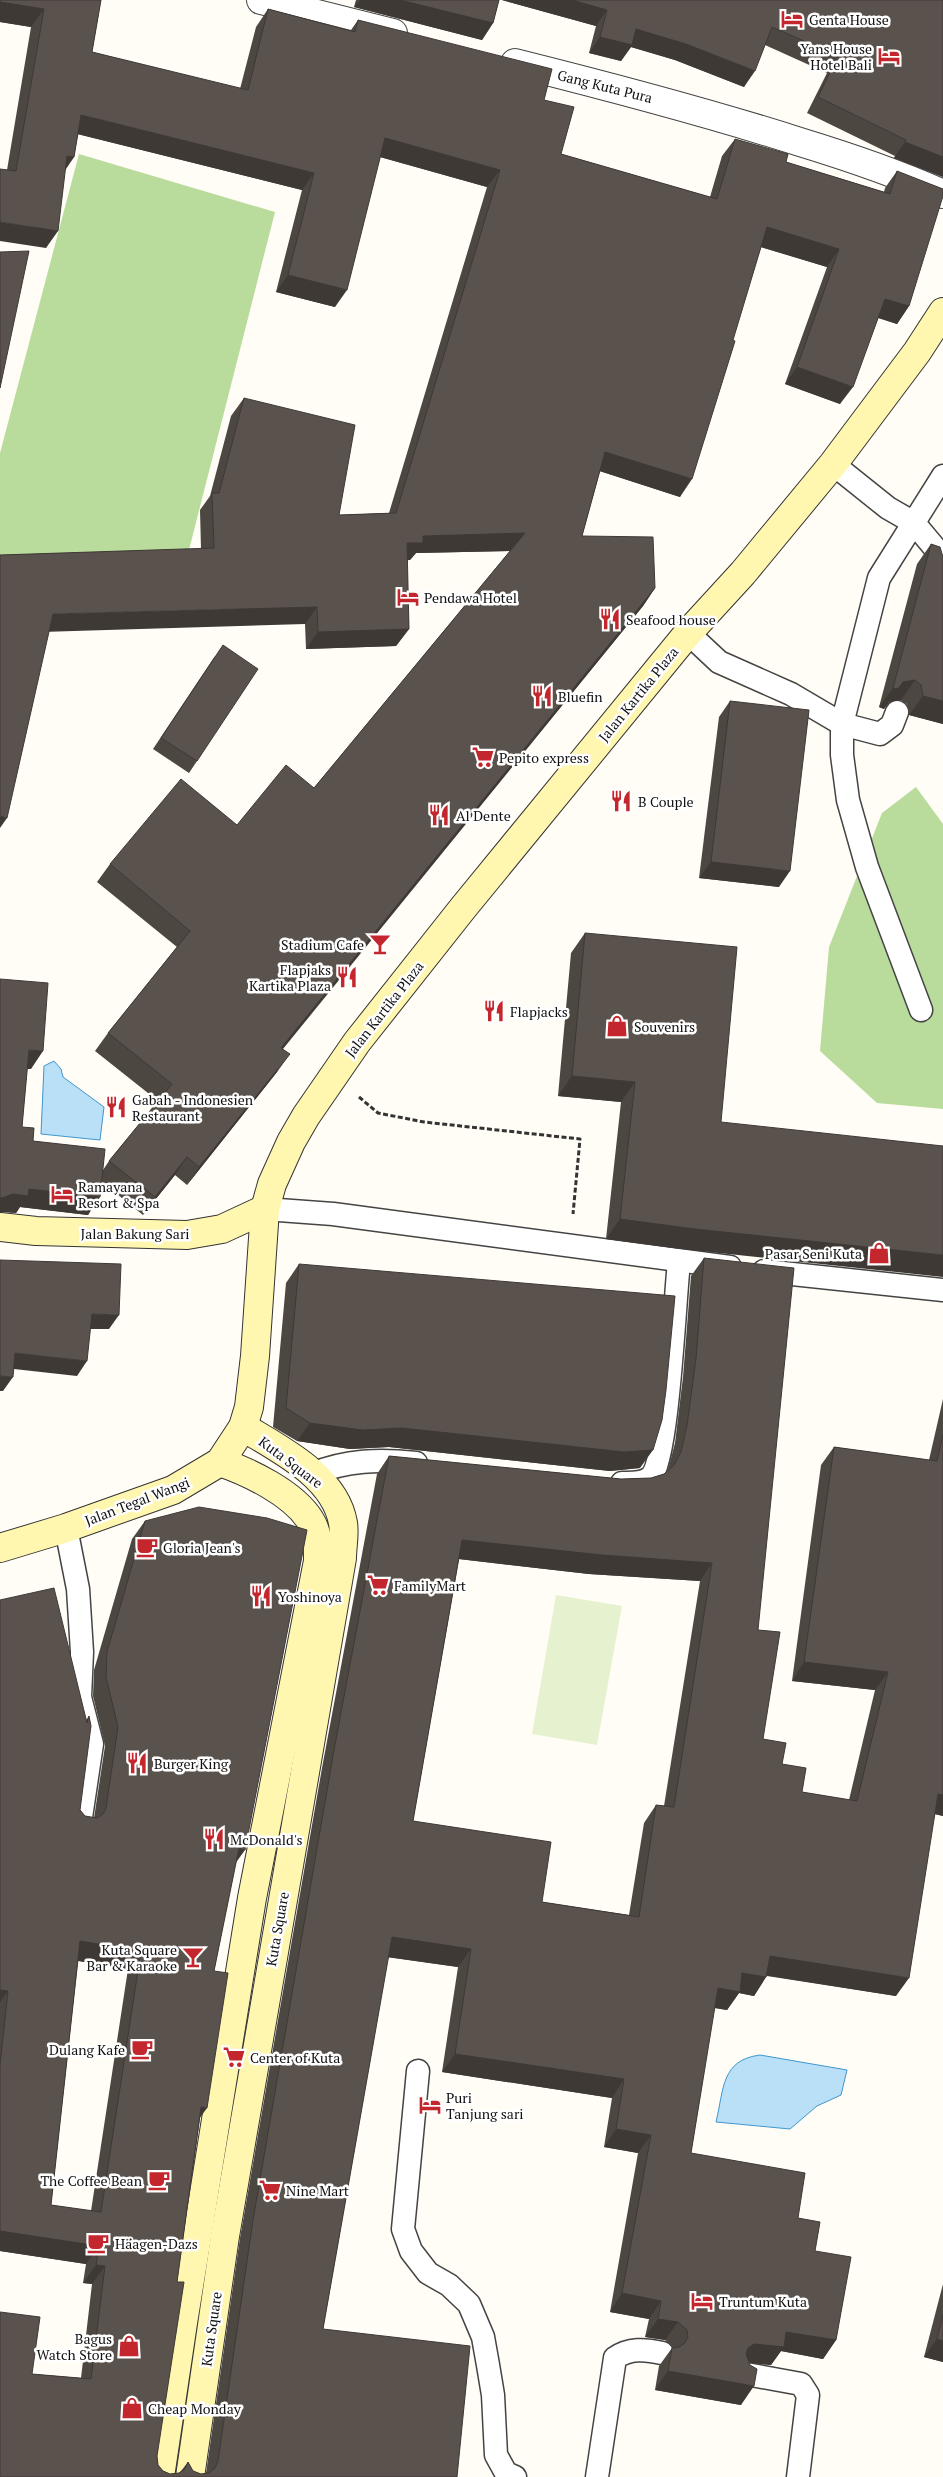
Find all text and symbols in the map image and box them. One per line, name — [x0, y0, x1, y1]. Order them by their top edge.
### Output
hotel icon: Genta House — [779, 6, 805, 32]
place label: Genta House — [809, 10, 889, 29]
place label: Yans House Hotel Bali — [800, 39, 872, 74]
hotel icon: Yans House Hotel Bali — [876, 43, 902, 69]
street label: Gang Kuta Pura — [555, 65, 655, 107]
hotel icon: Pendawa Hotel — [395, 584, 421, 610]
place label: Pendawa Hotel — [424, 588, 517, 607]
restaurant icon: Seafood house — [597, 606, 623, 632]
place label: Seafood house — [626, 610, 716, 629]
street label: Jalan Kartika Plaza — [594, 643, 682, 745]
restaurant icon: Bluefin — [529, 683, 555, 709]
place label: Bluefin — [558, 687, 603, 706]
supermarket icon: Pepito express — [470, 744, 496, 770]
place label: Pepito express — [499, 748, 589, 767]
restaurant icon: B Couple — [608, 788, 634, 814]
place label: B Couple — [638, 792, 694, 811]
restaurant icon: Al Dente — [426, 802, 452, 828]
place label: Al Dente — [456, 806, 511, 825]
bar icon: Stadium Cafe — [367, 931, 393, 957]
place label: Stadium Cafe — [281, 935, 364, 954]
street label: Jalan Kartika Plaza — [341, 957, 427, 1061]
place label: Flapjaks Kartika Plaza — [249, 960, 331, 995]
restaurant icon: Flapjaks Kartika Plaza — [334, 964, 360, 990]
restaurant icon: Flapjacks — [481, 998, 507, 1024]
place label: Flapjacks — [510, 1002, 568, 1021]
shop icon: Souvenirs — [604, 1013, 630, 1039]
place label: Souvenirs — [634, 1017, 695, 1036]
place label: Gabah - Indonesien Restaurant — [132, 1090, 254, 1125]
restaurant icon: Gabah - Indonesien Restaurant — [103, 1094, 129, 1120]
place label: Ramayana Resort & Spa — [78, 1177, 160, 1212]
hotel icon: Ramayana Resort & Spa — [49, 1181, 75, 1207]
street label: Jalan Bakung Sari — [80, 1224, 190, 1243]
shop icon: Pasar Seni Kuta — [866, 1240, 892, 1266]
place label: Pasar Seni Kuta — [765, 1244, 862, 1263]
street label: Kuta Square — [255, 1432, 327, 1492]
street label: Jalan Tegal Wangi — [82, 1472, 192, 1530]
cafe icon: Gloria Jean's — [134, 1534, 160, 1560]
place label: Gloria Jean's — [163, 1538, 241, 1557]
supermarket icon: FamilyMart — [365, 1572, 391, 1598]
place label: FamilyMart — [394, 1576, 467, 1595]
restaurant icon: Yoshinoya — [248, 1583, 274, 1609]
place label: Yoshinoya — [278, 1587, 342, 1606]
restaurant icon: Burger King — [124, 1750, 150, 1776]
place label: Burger King — [154, 1754, 229, 1773]
restaurant icon: McDonald's — [201, 1826, 227, 1852]
place label: McDonald's — [230, 1830, 302, 1849]
street label: Kuta Square — [261, 1890, 293, 1968]
place label: Kuta Square Bar & Karaoke — [87, 1940, 177, 1975]
bar icon: Kuta Square Bar & Karaoke — [180, 1944, 206, 1970]
cafe icon: Dulang Kafe — [129, 2036, 155, 2062]
place label: Dulang Kafe — [49, 2040, 125, 2059]
supermarket icon: Center of Kuta — [221, 2044, 247, 2070]
place label: Center of Kuta — [250, 2048, 340, 2067]
place label: Puri Tanjung sari — [446, 2088, 524, 2123]
hotel icon: Puri Tanjung sari — [417, 2092, 443, 2118]
cafe icon: The Coffee Bean — [146, 2167, 172, 2193]
place label: The Coffee Bean — [40, 2171, 143, 2190]
supermarket icon: Nine Mart — [257, 2177, 283, 2203]
place label: Nine Mart — [286, 2181, 350, 2200]
cafe icon: Häagen-Dazs — [85, 2230, 111, 2256]
place label: Häagen-Dazs — [115, 2234, 198, 2253]
hotel icon: Truntum Kuta — [689, 2288, 715, 2314]
street label: Kuta Square — [196, 2290, 226, 2368]
place label: Truntum Kuta — [719, 2292, 807, 2311]
place label: Bagus Watch Store — [37, 2329, 112, 2364]
shop icon: Bagus Watch Store — [116, 2333, 142, 2359]
shop icon: Cheap Monday — [119, 2395, 145, 2421]
place label: Cheap Monday — [148, 2399, 242, 2418]

